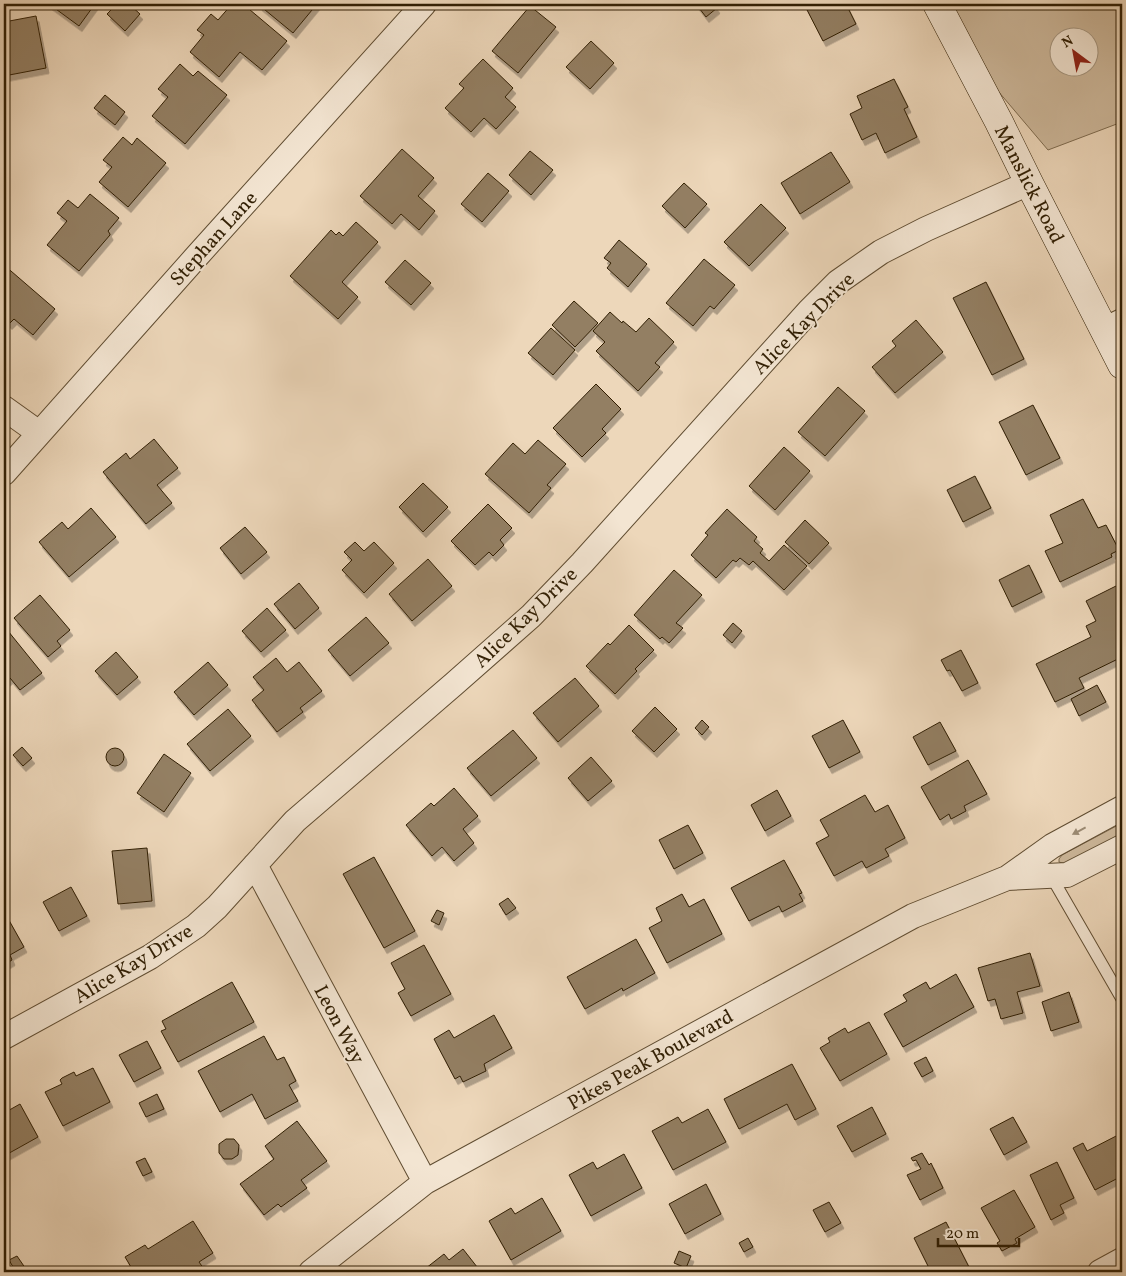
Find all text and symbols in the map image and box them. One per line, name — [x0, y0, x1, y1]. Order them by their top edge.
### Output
north arrow — [1048, 28, 1098, 78]
text: N — [1059, 31, 1077, 53]
street label: Manslick Road — [986, 121, 1070, 249]
street label: Stephan Lane — [164, 186, 265, 293]
street label: Alice Kay Drive — [747, 267, 862, 382]
street label: Alice Kay Drive — [468, 562, 584, 675]
one-way arrow — [1072, 827, 1087, 835]
street label: Alice Kay Drive — [69, 918, 199, 1011]
street label: Leon Way — [306, 981, 371, 1069]
street label: Pikes Peak Boulevard — [563, 1003, 739, 1118]
scale bar — [938, 1216, 1020, 1248]
text: 20 m — [946, 1224, 979, 1245]

